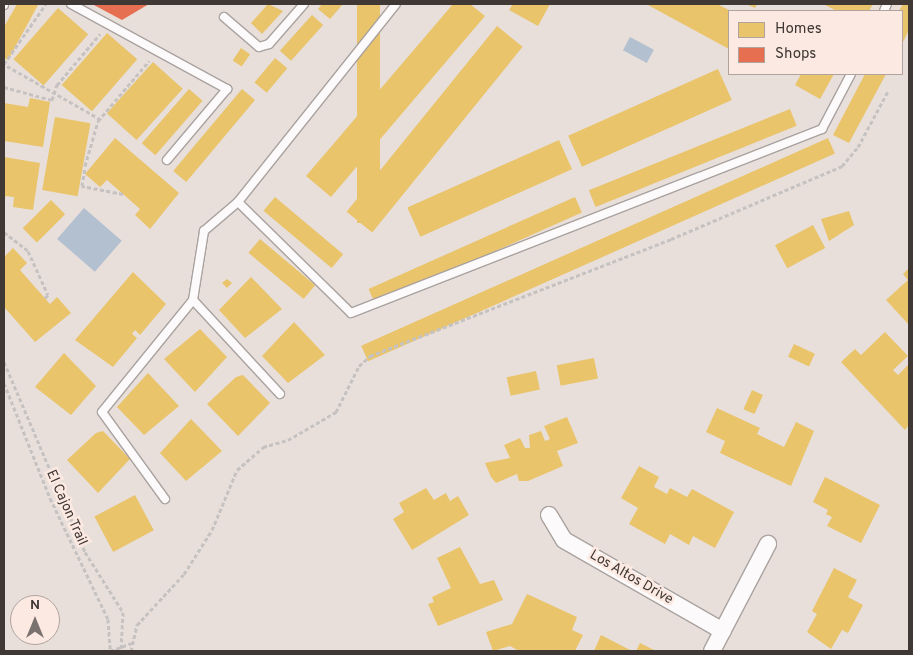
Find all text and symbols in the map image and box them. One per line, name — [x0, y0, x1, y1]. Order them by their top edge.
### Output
legend — [728, 10, 903, 75]
text: Homes — [775, 20, 822, 39]
text: Shops — [775, 45, 816, 64]
street label: El Cajon Trail — [42, 467, 90, 549]
street label: Los Altos Drive — [586, 547, 676, 609]
north arrow — [10, 595, 60, 645]
text: N — [30, 597, 40, 614]

